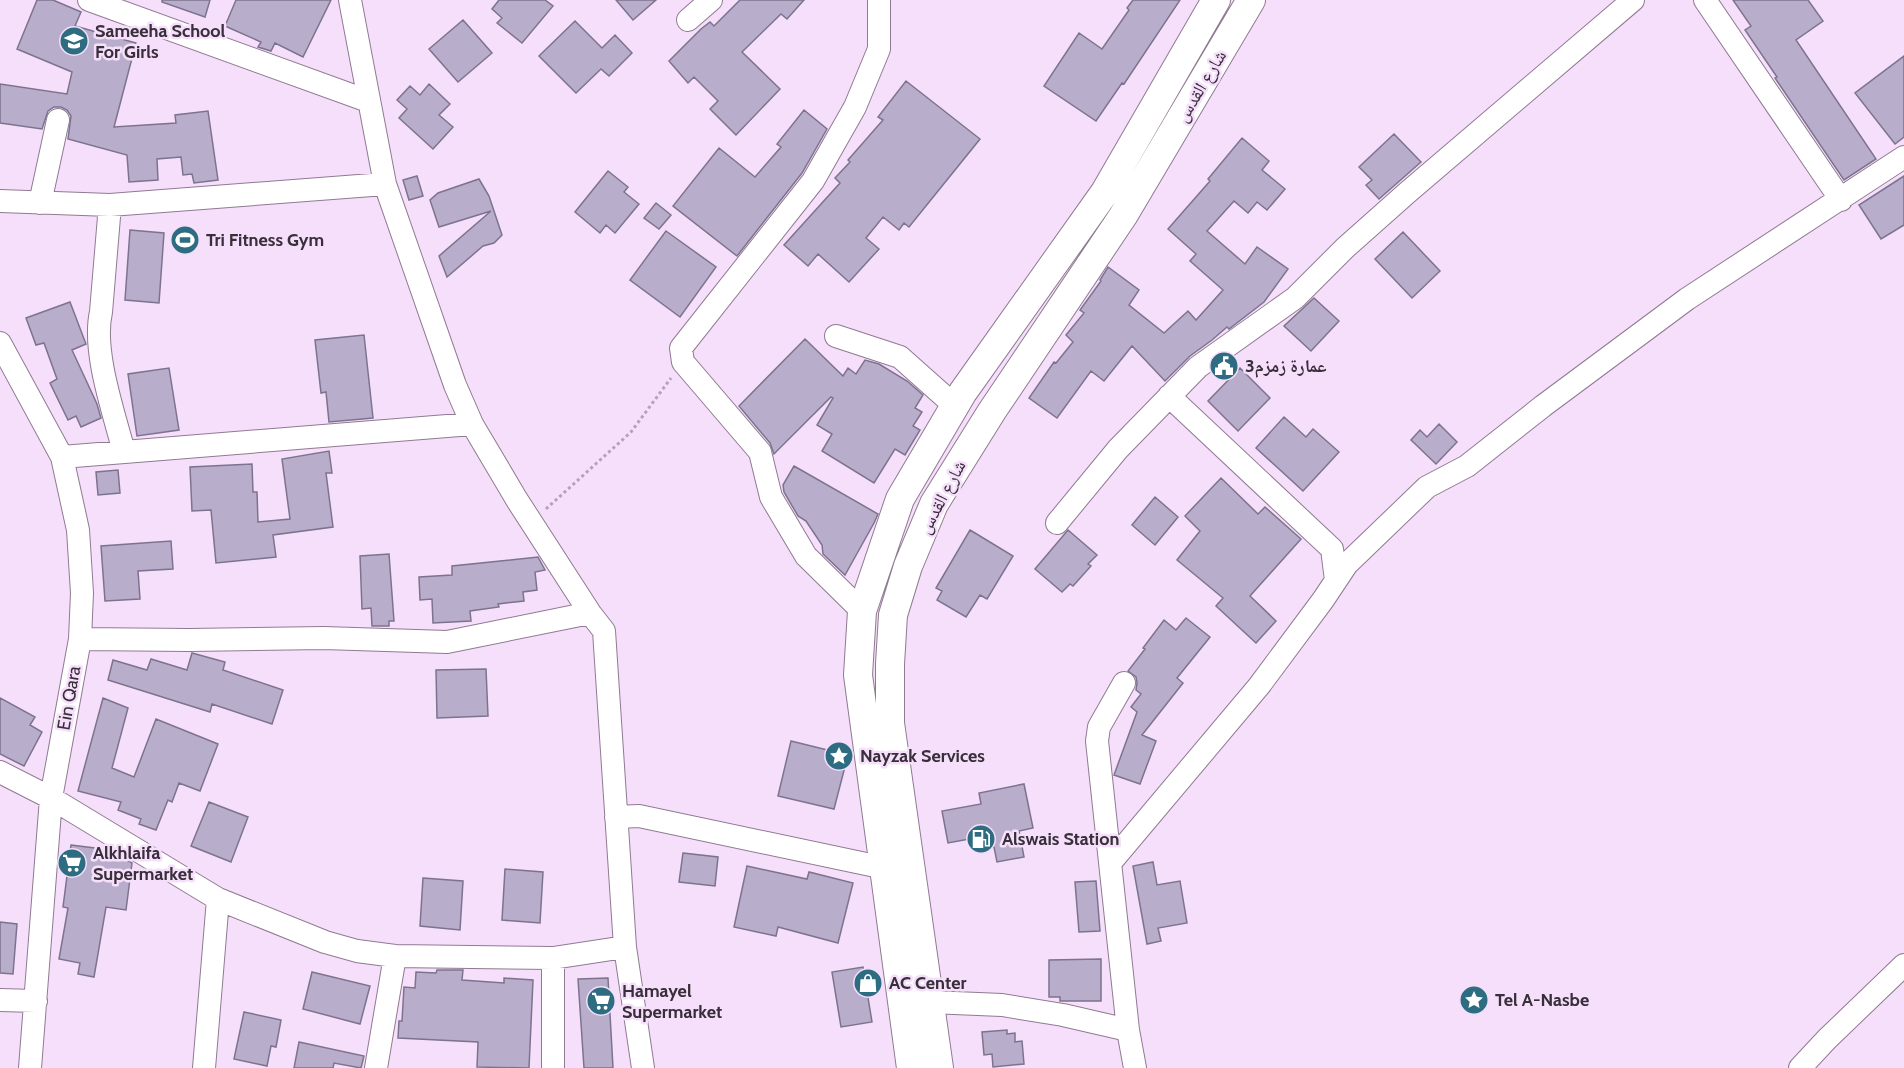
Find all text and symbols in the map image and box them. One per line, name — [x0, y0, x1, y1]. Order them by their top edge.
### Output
place label: Sameeha School For Girls — [95, 20, 226, 63]
school or university icon: Sameeha School For Girls — [58, 25, 90, 57]
street label: شارع القدس — [1171, 46, 1231, 126]
sports icon: Tri Fitness Gym — [169, 224, 201, 256]
place label: Tri Fitness Gym — [206, 229, 324, 251]
public building icon: عمارة زمزم3 — [1208, 350, 1240, 382]
place label: عمارة زمزم3 — [1245, 355, 1327, 378]
street label: شارع القدس — [913, 456, 971, 538]
street label: Ein Qara — [53, 664, 86, 732]
place icon: Nayzak Services — [823, 740, 855, 772]
place label: Nayzak Services — [860, 745, 985, 767]
fuel station icon: Alswais Station — [965, 823, 997, 855]
place label: Alswais Station — [1002, 828, 1119, 850]
place label: Alkhlaifa Supermarket — [93, 842, 193, 885]
supermarket icon: Alkhlaifa Supermarket — [56, 847, 88, 879]
shop icon: AC Center — [852, 967, 884, 999]
place label: AC Center — [889, 972, 966, 994]
place label: Hamayel Supermarket — [622, 980, 722, 1023]
place icon: Tel A-Nasbe — [1458, 984, 1490, 1016]
supermarket icon: Hamayel Supermarket — [585, 985, 617, 1017]
place label: Tel A-Nasbe — [1495, 989, 1589, 1011]

